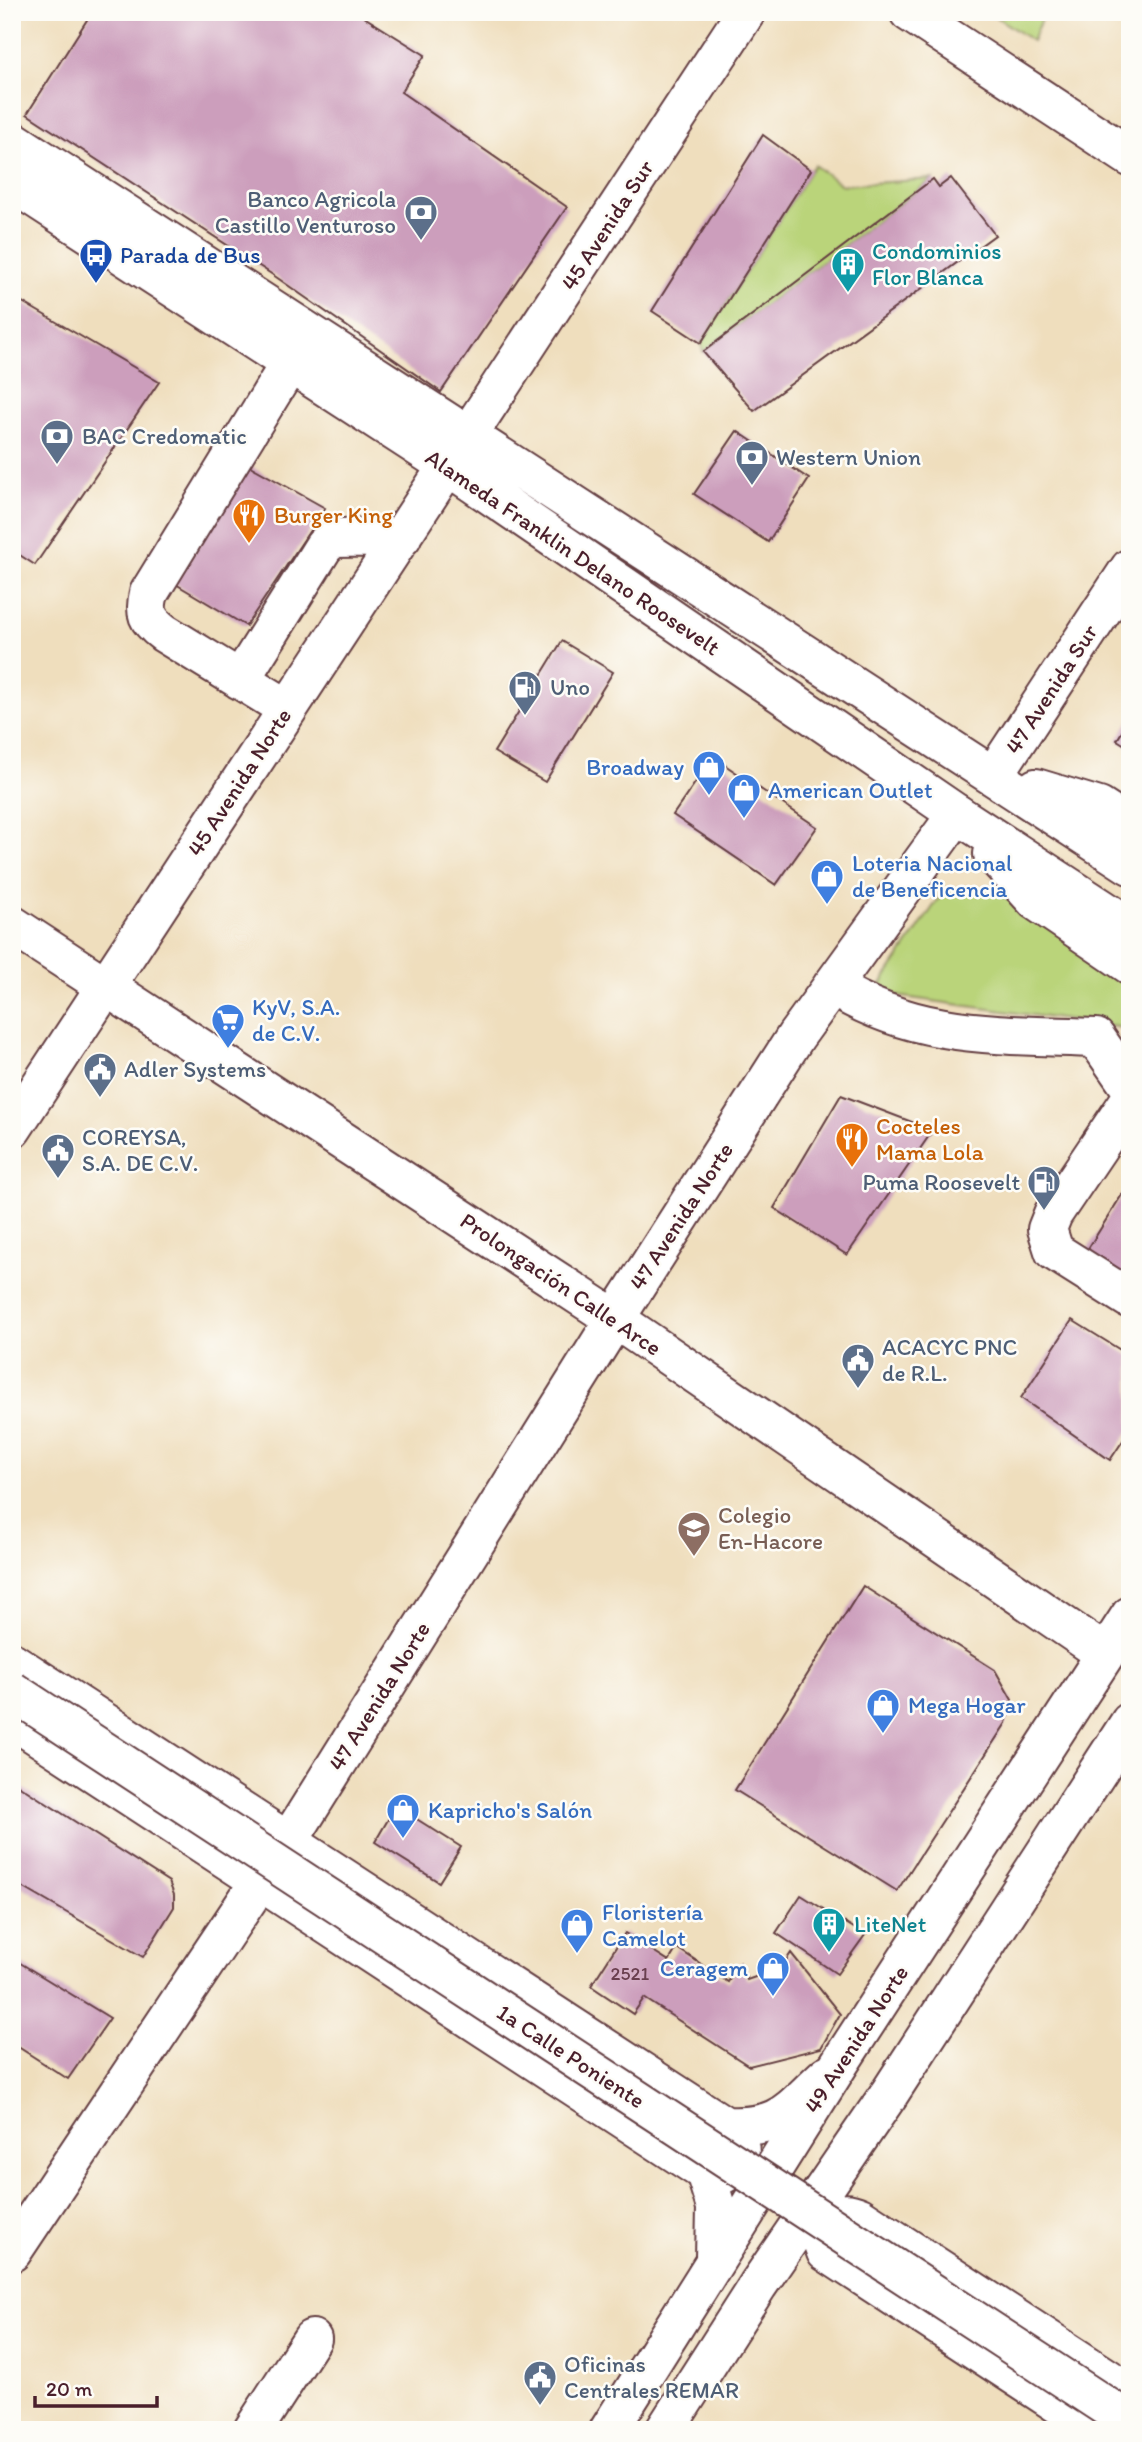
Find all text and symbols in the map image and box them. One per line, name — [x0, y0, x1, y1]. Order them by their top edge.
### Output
street label: 45 Avenida Sur — [555, 155, 659, 295]
place label: Banco Agricola Castillo Venturoso — [215, 185, 396, 239]
bank icon: Banco Agricola Castillo Venturoso — [402, 193, 440, 242]
bus stop icon: Parada de Bus — [77, 236, 115, 285]
place label: Condominios Flor Blanca — [872, 237, 1002, 291]
place label: Parada de Bus — [120, 241, 261, 269]
building icon: Condominios Flor Blanca — [829, 245, 867, 294]
bank icon: BAC Credomatic — [38, 417, 76, 466]
place label: BAC Credomatic — [82, 422, 247, 450]
bank icon: Western Union — [733, 438, 771, 487]
street label: Alameda Franklin Delano Roosevelt — [421, 443, 726, 661]
place label: Western Union — [776, 443, 921, 471]
restaurant icon: Burger King — [230, 496, 268, 545]
place label: Burger King — [274, 501, 393, 529]
street label: 47 Avenida Sur — [999, 619, 1103, 759]
fuel station icon: Uno — [506, 668, 544, 717]
place label: Uno — [550, 673, 590, 701]
street label: 45 Avenida Norte — [181, 703, 297, 861]
shop icon: Broadway — [690, 748, 728, 797]
place label: Broadway — [586, 753, 684, 781]
shop icon: American Outlet — [725, 771, 763, 820]
place label: American Outlet — [768, 776, 933, 804]
place label: Loteria Nacional de Beneficencia — [852, 849, 1013, 903]
shop icon: Loteria Nacional de Beneficencia — [808, 857, 846, 906]
place label: KyV, S.A. de C.V. — [252, 993, 340, 1047]
supermarket icon: KyV, S.A. de C.V. — [209, 1001, 247, 1050]
public building icon: Adler Systems — [81, 1050, 119, 1099]
place label: Adler Systems — [124, 1055, 266, 1083]
place label: Cocteles Mama Lola — [876, 1112, 984, 1166]
restaurant icon: Cocteles Mama Lola — [833, 1120, 871, 1169]
place label: COREYSA, S.A. DE C.V. — [82, 1123, 198, 1177]
public building icon: COREYSA, S.A. DE C.V. — [39, 1131, 77, 1180]
street label: 47 Avenida Norte — [623, 1137, 739, 1295]
fuel station icon: Puma Roosevelt — [1025, 1163, 1063, 1212]
place label: Puma Roosevelt — [863, 1168, 1020, 1196]
street label: Prolongación Calle Arce — [455, 1206, 667, 1362]
place label: ACACYC PNC de R.L. — [882, 1333, 1017, 1387]
public building icon: ACACYC PNC de R.L. — [839, 1341, 877, 1390]
place label: Colegio En-Hacore — [718, 1501, 823, 1555]
school or university icon: Colegio En-Hacore — [675, 1509, 713, 1558]
street label: 47 Avenida Norte — [322, 1616, 436, 1776]
shop icon: Mega Hogar — [864, 1686, 902, 1735]
place label: Mega Hogar — [908, 1691, 1026, 1719]
shop icon: Kapricho's Salón — [384, 1791, 422, 1840]
place label: Kapricho's Salón — [428, 1796, 592, 1824]
place label: Floristería Camelot — [602, 1898, 703, 1952]
building icon: LiteNet — [810, 1905, 848, 1954]
shop icon: Floristería Camelot — [558, 1906, 596, 1955]
place label: LiteNet — [854, 1910, 927, 1938]
shop icon: Ceragem — [754, 1949, 792, 1998]
place label: Ceragem — [660, 1954, 748, 1982]
street label: 49 Avenida Norte — [798, 1960, 914, 2118]
house number: 2521 — [611, 1962, 650, 1985]
street label: 1a Calle Poniente — [492, 1998, 650, 2114]
place label: Oficinas Centrales REMAR — [564, 2350, 739, 2404]
public building icon: Oficinas Centrales REMAR — [521, 2358, 559, 2407]
scale bar — [35, 2365, 158, 2409]
text: 20 m — [46, 2376, 93, 2401]

